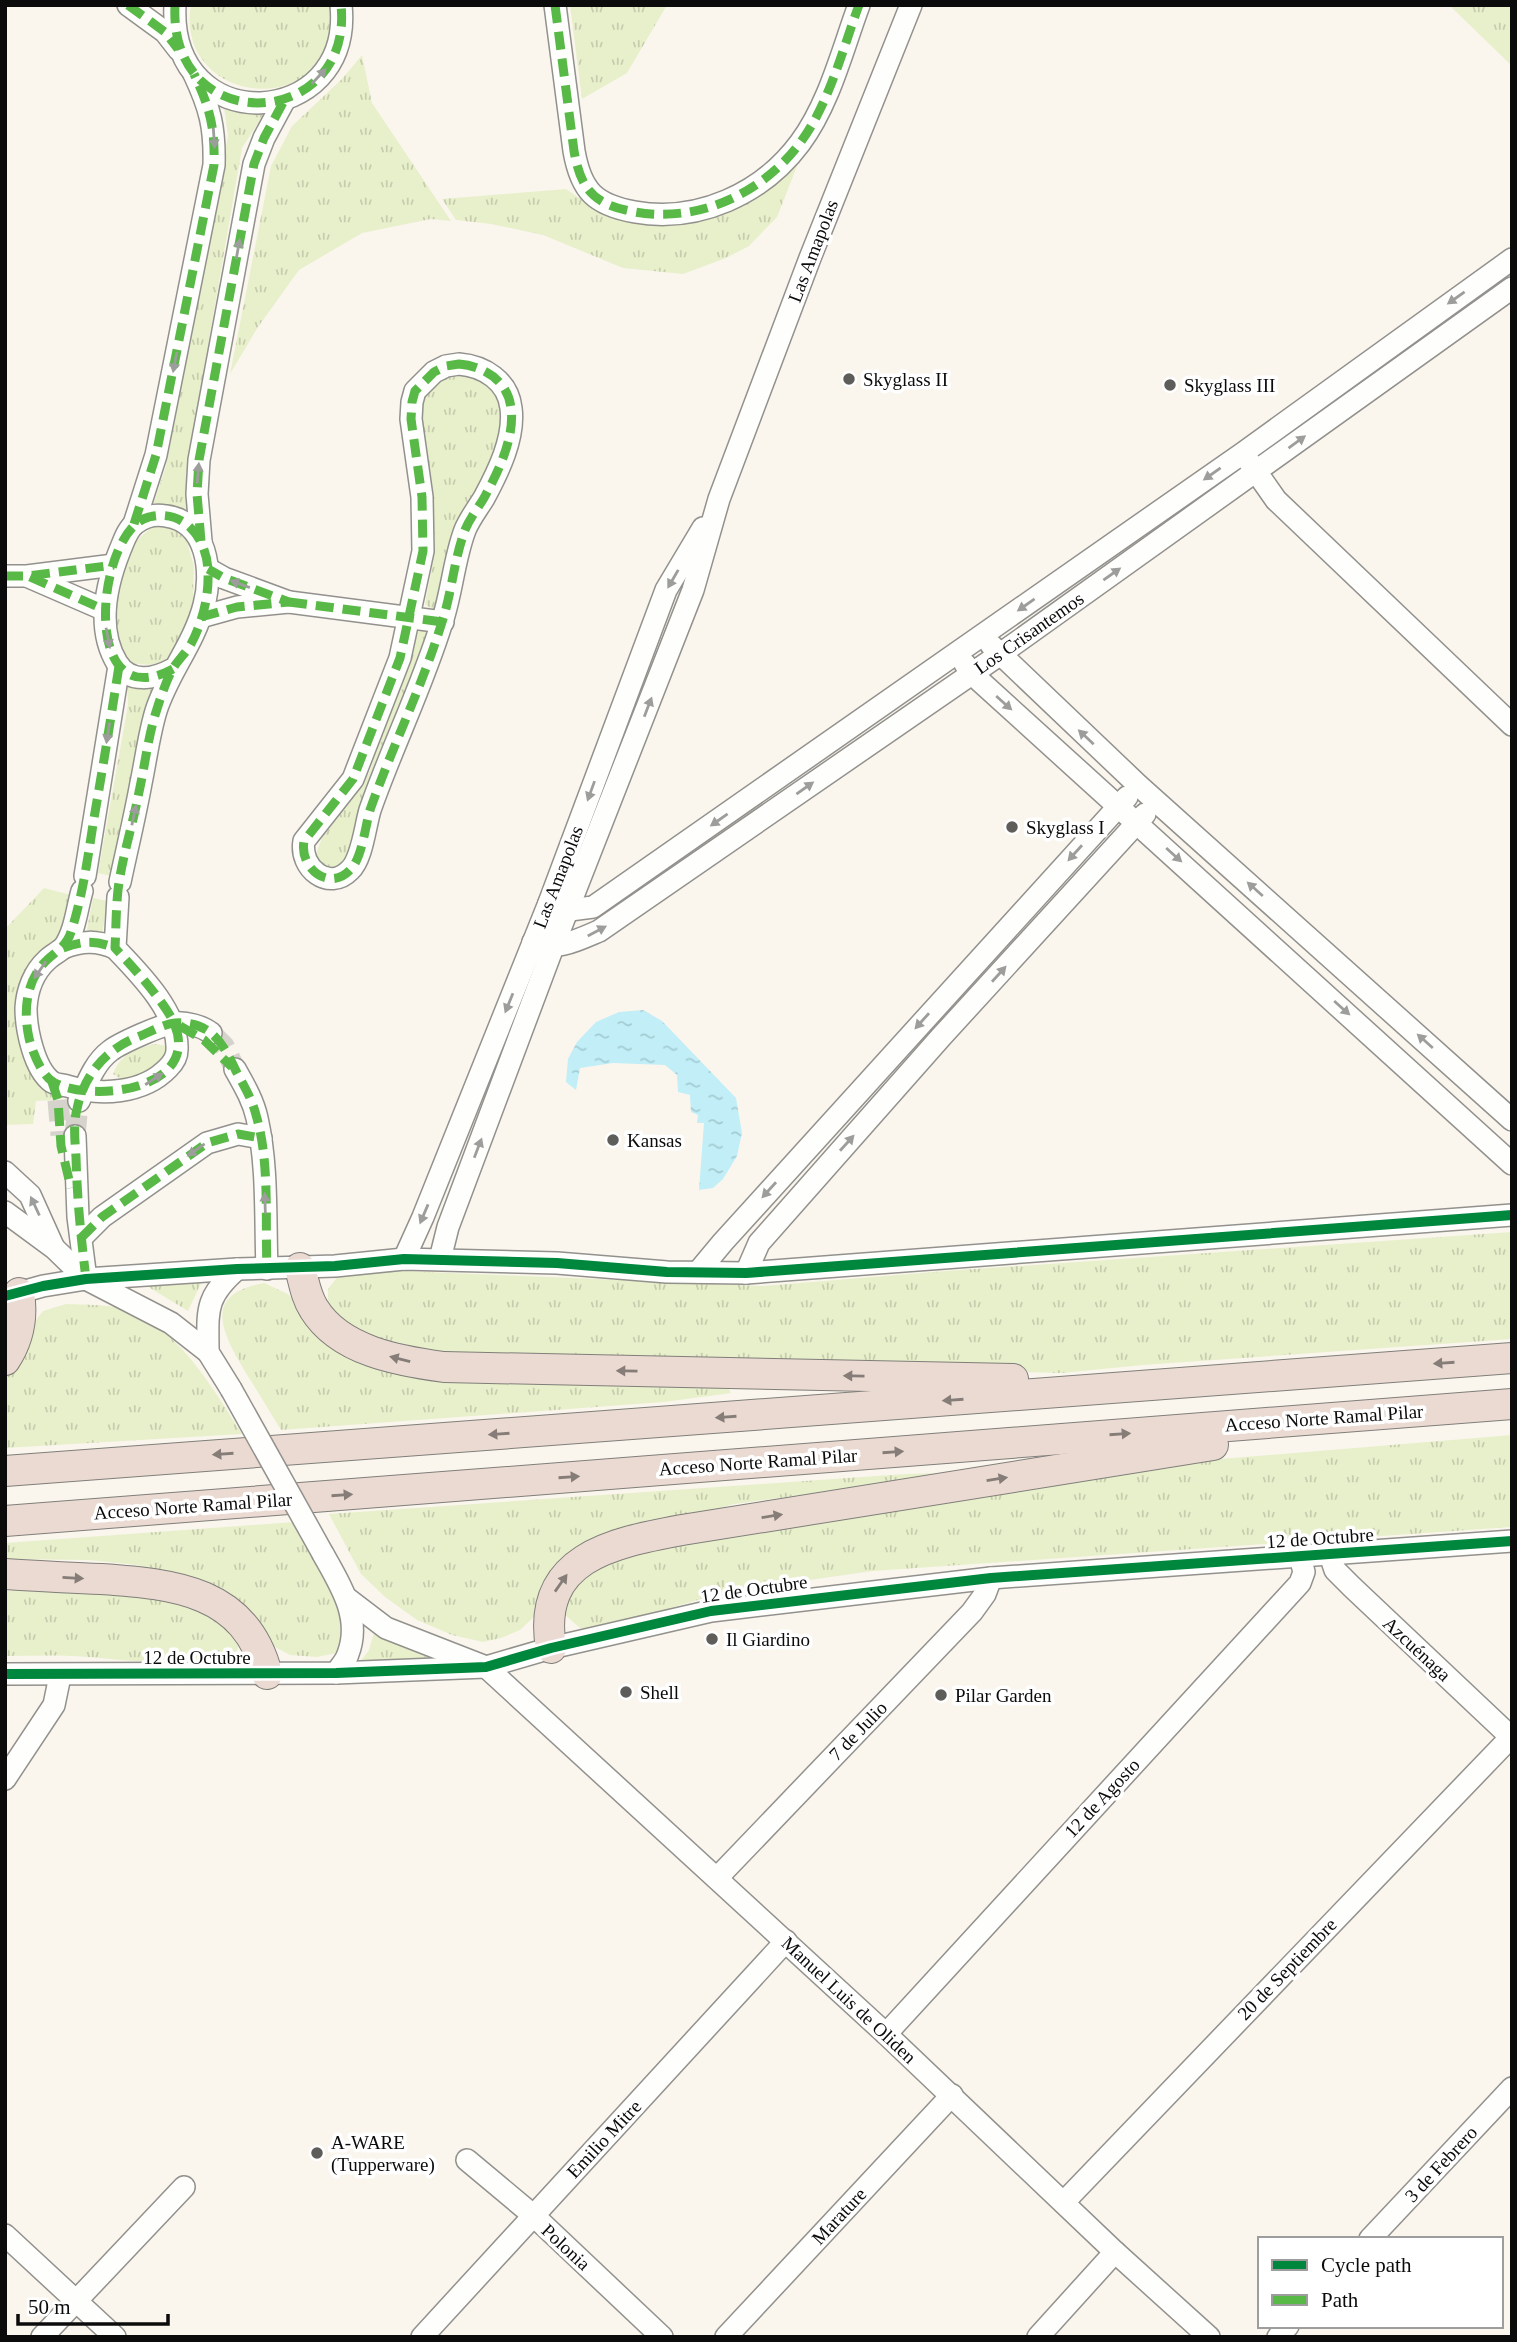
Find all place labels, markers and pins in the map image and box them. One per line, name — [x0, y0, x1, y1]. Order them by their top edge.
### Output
place label: Skyglass II — [863, 369, 948, 390]
marker: Skyglass II — [841, 371, 857, 387]
place label: Skyglass III — [1184, 375, 1275, 396]
marker: Skyglass III — [1162, 377, 1178, 393]
place label: Skyglass I — [1026, 817, 1105, 838]
marker: Skyglass I — [1004, 819, 1020, 835]
place label: Kansas — [627, 1130, 682, 1151]
marker: Kansas — [605, 1132, 621, 1148]
place label: Il Giardino — [726, 1629, 810, 1650]
marker: Il Giardino — [704, 1631, 720, 1647]
place label: Shell — [640, 1682, 679, 1703]
marker: Shell — [618, 1684, 634, 1700]
place label: Pilar Garden — [955, 1685, 1052, 1706]
marker: Pilar Garden — [933, 1687, 949, 1703]
place label: A-WARE (Tupperware) — [331, 2132, 435, 2176]
marker: A-WARE (Tupperware) — [309, 2145, 325, 2161]

